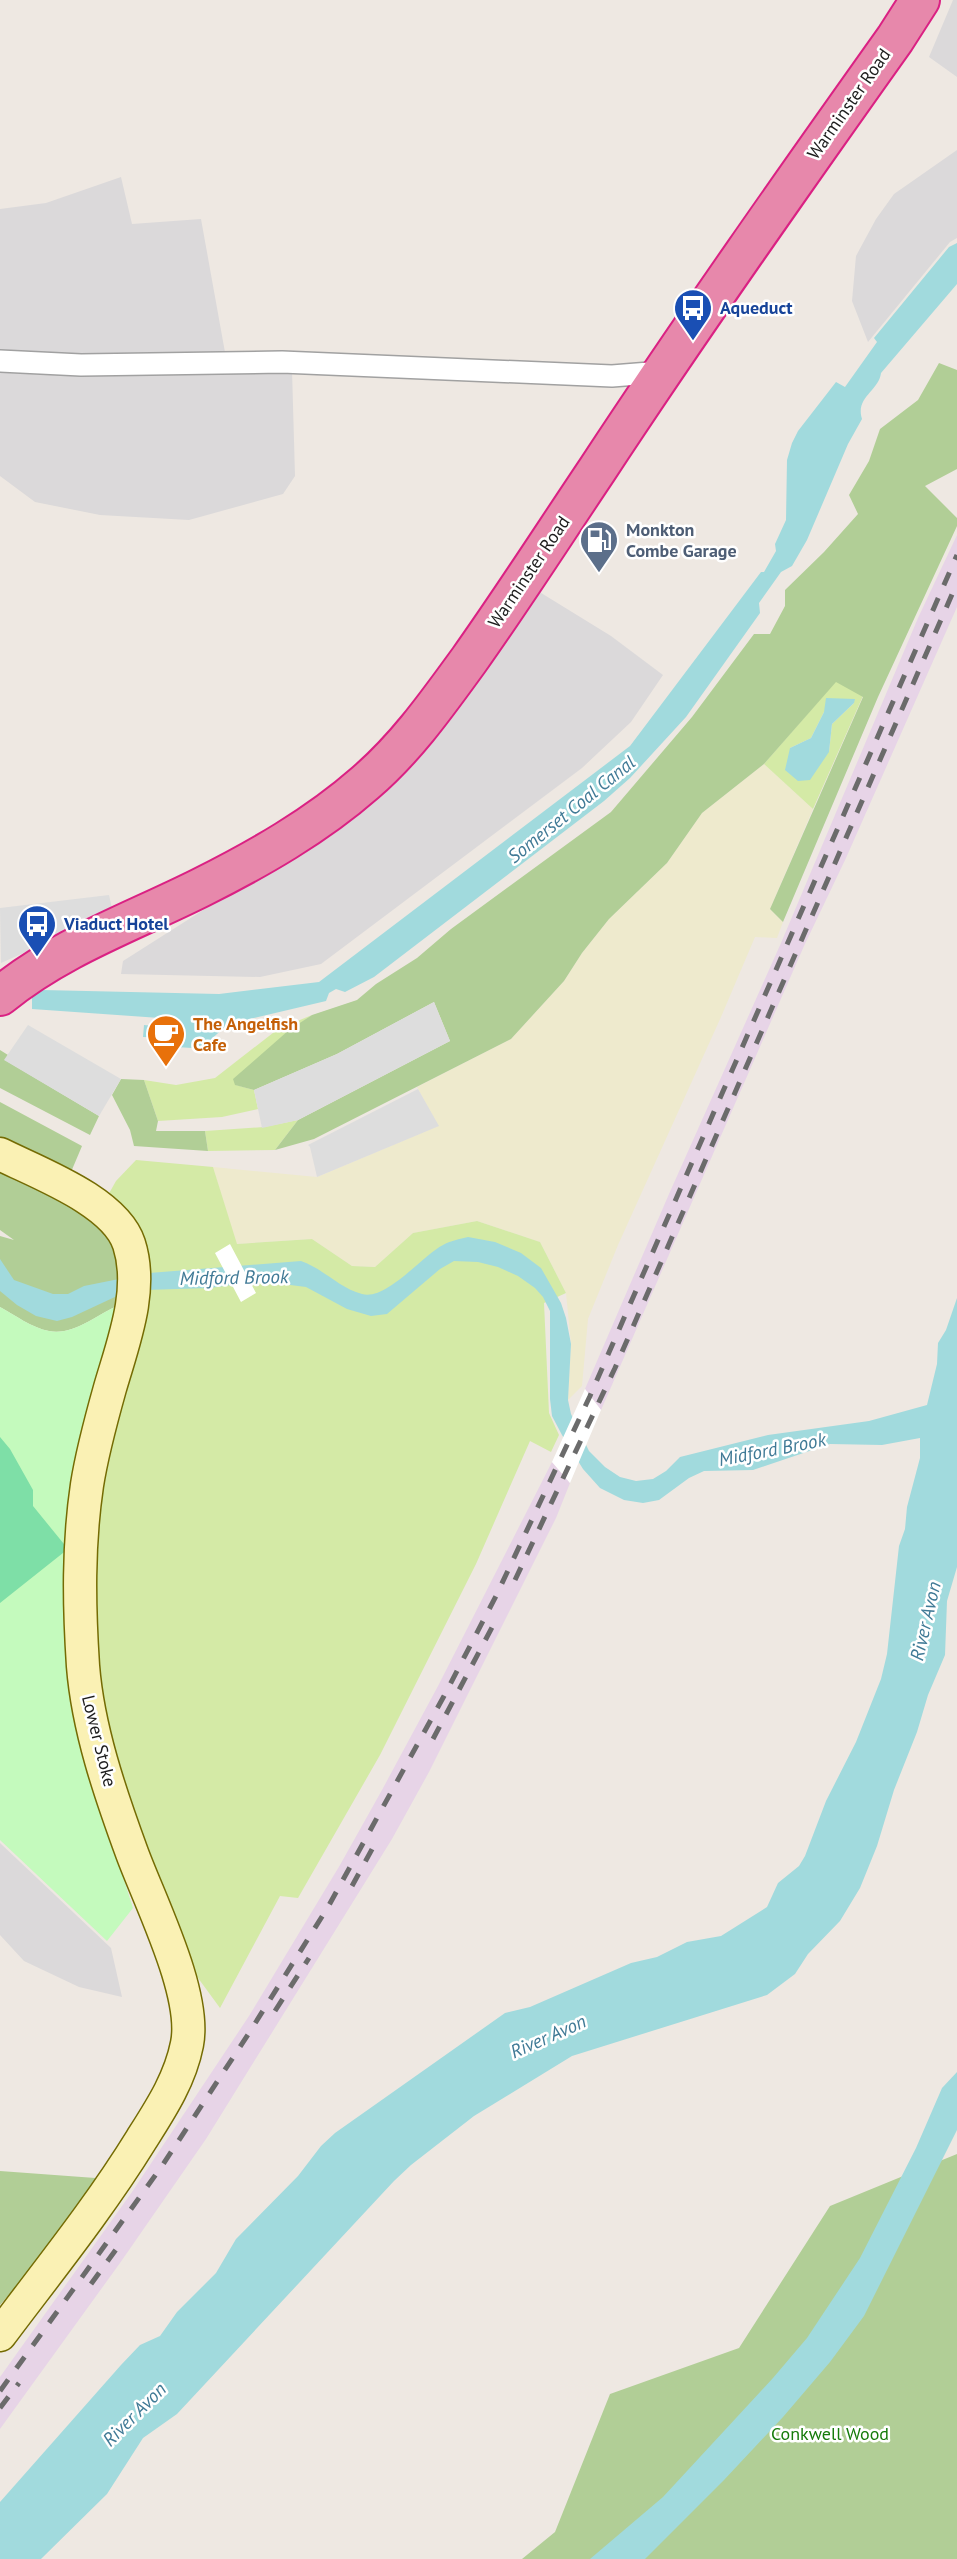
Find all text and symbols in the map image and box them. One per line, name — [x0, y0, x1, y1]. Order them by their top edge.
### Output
street label: Warminster Road — [802, 44, 895, 164]
bus stop icon: Aqueduct — [672, 287, 714, 342]
place label: Aqueduct — [720, 296, 793, 319]
street label: Warminster Road — [483, 511, 575, 632]
place label: Monkton Combe Garage — [626, 518, 737, 562]
fuel station icon: Monkton Combe Garage — [578, 519, 620, 574]
water label: Somerset Coal Canal — [502, 750, 640, 868]
bus stop icon: Viaduct Hotel — [16, 903, 58, 958]
place label: Viaduct Hotel — [63, 912, 169, 935]
place label: The Angelfish Cafe — [193, 1012, 298, 1056]
cafe icon: The Angelfish Cafe — [145, 1013, 187, 1068]
water label: Midford Brook — [179, 1264, 290, 1290]
water label: Midford Brook — [716, 1427, 829, 1471]
water label: River Avon — [904, 1579, 946, 1663]
street label: Lower Stoke — [77, 1693, 122, 1789]
water label: River Avon — [506, 2009, 590, 2063]
water label: River Avon — [97, 2377, 171, 2451]
park label: Conkwell Wood — [771, 2422, 889, 2445]

